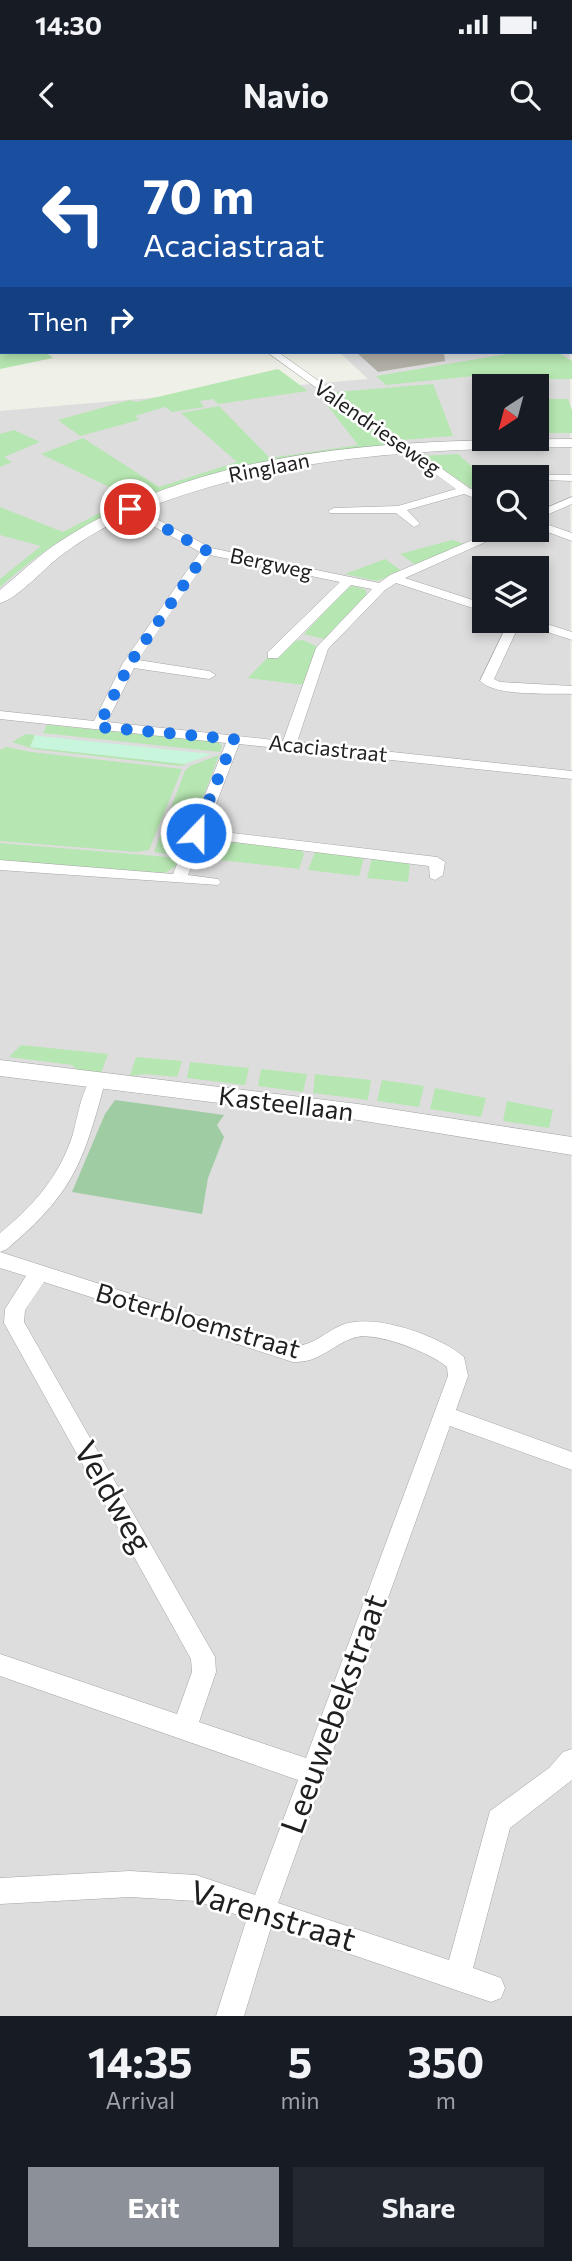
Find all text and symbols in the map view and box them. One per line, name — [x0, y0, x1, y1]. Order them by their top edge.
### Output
text: 14:30 — [35, 9, 102, 40]
text: Navio — [243, 75, 329, 115]
icon: back — [28, 76, 66, 114]
icon: search — [506, 76, 544, 114]
text: 70 m — [143, 164, 254, 224]
icon: left — [28, 168, 119, 259]
text: Acaciastraat — [143, 224, 324, 264]
icon: right — [102, 301, 140, 339]
text: Then — [28, 305, 88, 336]
street label: Valendrieseweg — [310, 374, 446, 480]
north arrow — [472, 374, 550, 452]
map controls — [472, 374, 549, 633]
street label: Ringlaan — [226, 446, 311, 487]
button: search — [472, 465, 549, 542]
pin — [100, 479, 160, 539]
icon: arrive — [111, 490, 149, 528]
street label: Bergweg — [228, 542, 315, 583]
button: layers — [472, 556, 549, 633]
street label: Acaciastraat — [268, 729, 389, 766]
position arrow — [159, 796, 233, 870]
street label: Kasteellaan — [217, 1079, 356, 1126]
street label: Boterbloemstraat — [93, 1276, 304, 1364]
street label: Veldweg — [67, 1433, 163, 1559]
street label: Leeuwebekstraat — [270, 1588, 394, 1838]
street label: Varenstraat — [186, 1870, 361, 1958]
text: 14:35 — [88, 2035, 193, 2087]
text: 5 — [288, 2035, 312, 2087]
text: 350 — [407, 2035, 484, 2087]
text: Arrival — [105, 2086, 175, 2114]
text: min — [280, 2086, 320, 2114]
text: m — [436, 2086, 456, 2114]
button: Exit — [28, 2167, 279, 2247]
button: Share — [293, 2167, 544, 2247]

